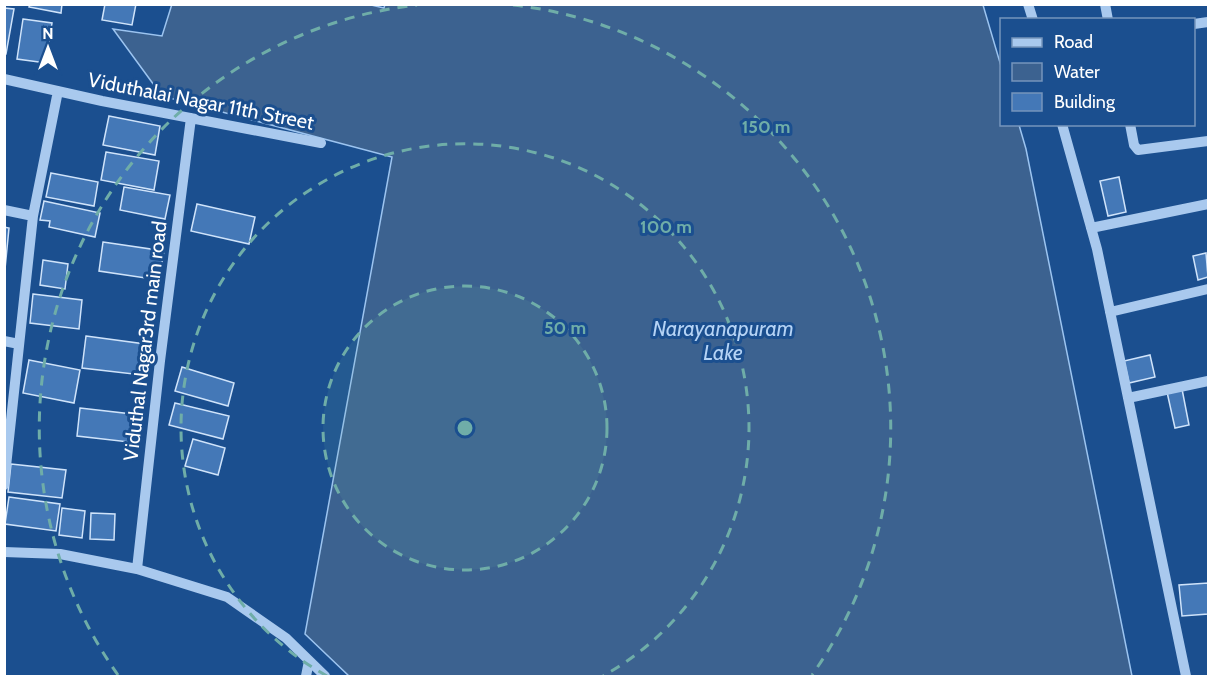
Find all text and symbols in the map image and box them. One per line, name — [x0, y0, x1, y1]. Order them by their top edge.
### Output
north arrow — [18, 18, 78, 78]
legend — [1000, 18, 1195, 126]
text: N — [42, 24, 54, 43]
text: Road — [1054, 31, 1093, 53]
text: Water — [1054, 61, 1100, 83]
street label: Viduthalai Nagar 11th Street — [86, 67, 316, 135]
text: Building — [1054, 91, 1116, 113]
text: 150 m — [742, 116, 790, 138]
text: 100 m — [640, 216, 692, 238]
street label: Viduthal Nagar3rd main road — [118, 220, 172, 462]
water label: Narayanapuram Lake — [652, 316, 794, 365]
text: 50 m — [544, 317, 586, 339]
centre of rings — [455, 418, 475, 438]

